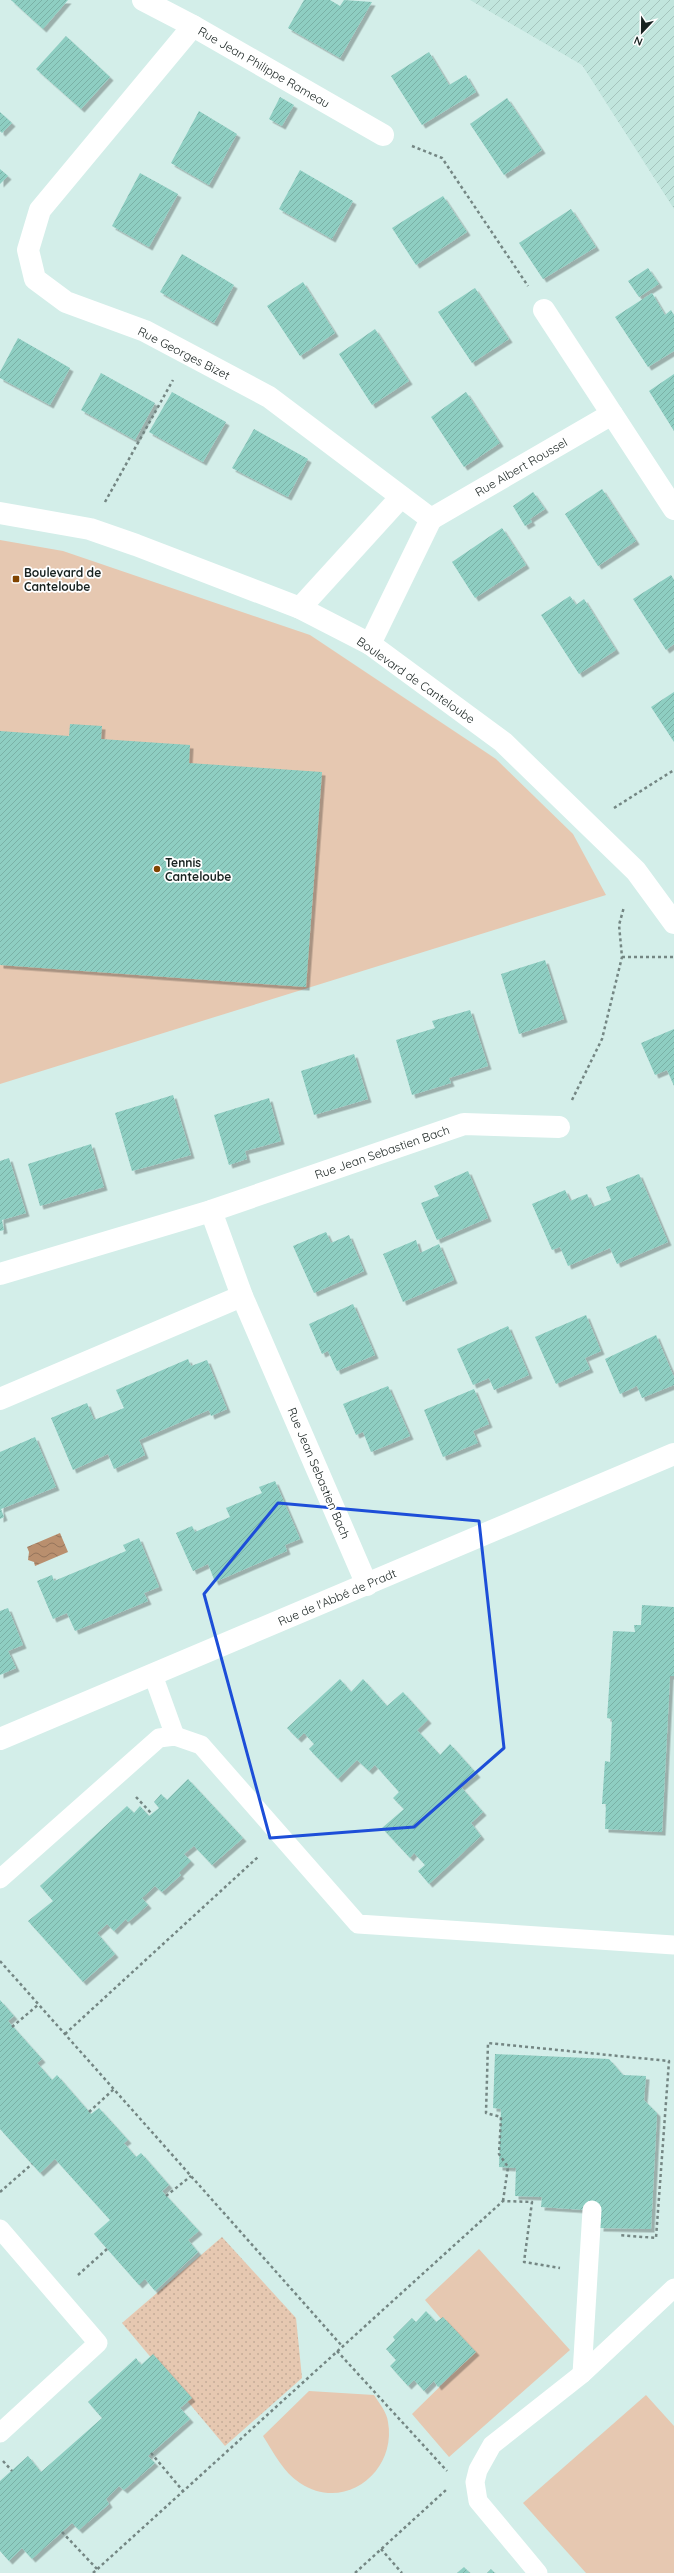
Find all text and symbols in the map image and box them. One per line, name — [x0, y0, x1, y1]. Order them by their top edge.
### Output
north arrow — [622, 12, 662, 52]
street label: Rue Jean Philippe Rameau — [195, 23, 333, 111]
text: N — [632, 33, 645, 49]
street label: Rue Georges Bizet — [135, 323, 233, 383]
street label: Rue Albert Roussel — [472, 434, 570, 500]
place label: Boulevard de Canteloube — [24, 565, 101, 594]
marker: Boulevard de Canteloube — [11, 574, 21, 584]
street label: Boulevard de Canteloube — [354, 634, 478, 727]
place label: Tennis Canteloube — [165, 855, 231, 884]
marker: Tennis Canteloube — [152, 864, 162, 874]
street label: Rue Jean Sebastien Bach — [313, 1122, 451, 1182]
street label: Rue Jean Sebastien Bach — [284, 1405, 354, 1541]
street label: Rue de l'Abbé de Pradt — [276, 1565, 398, 1629]

